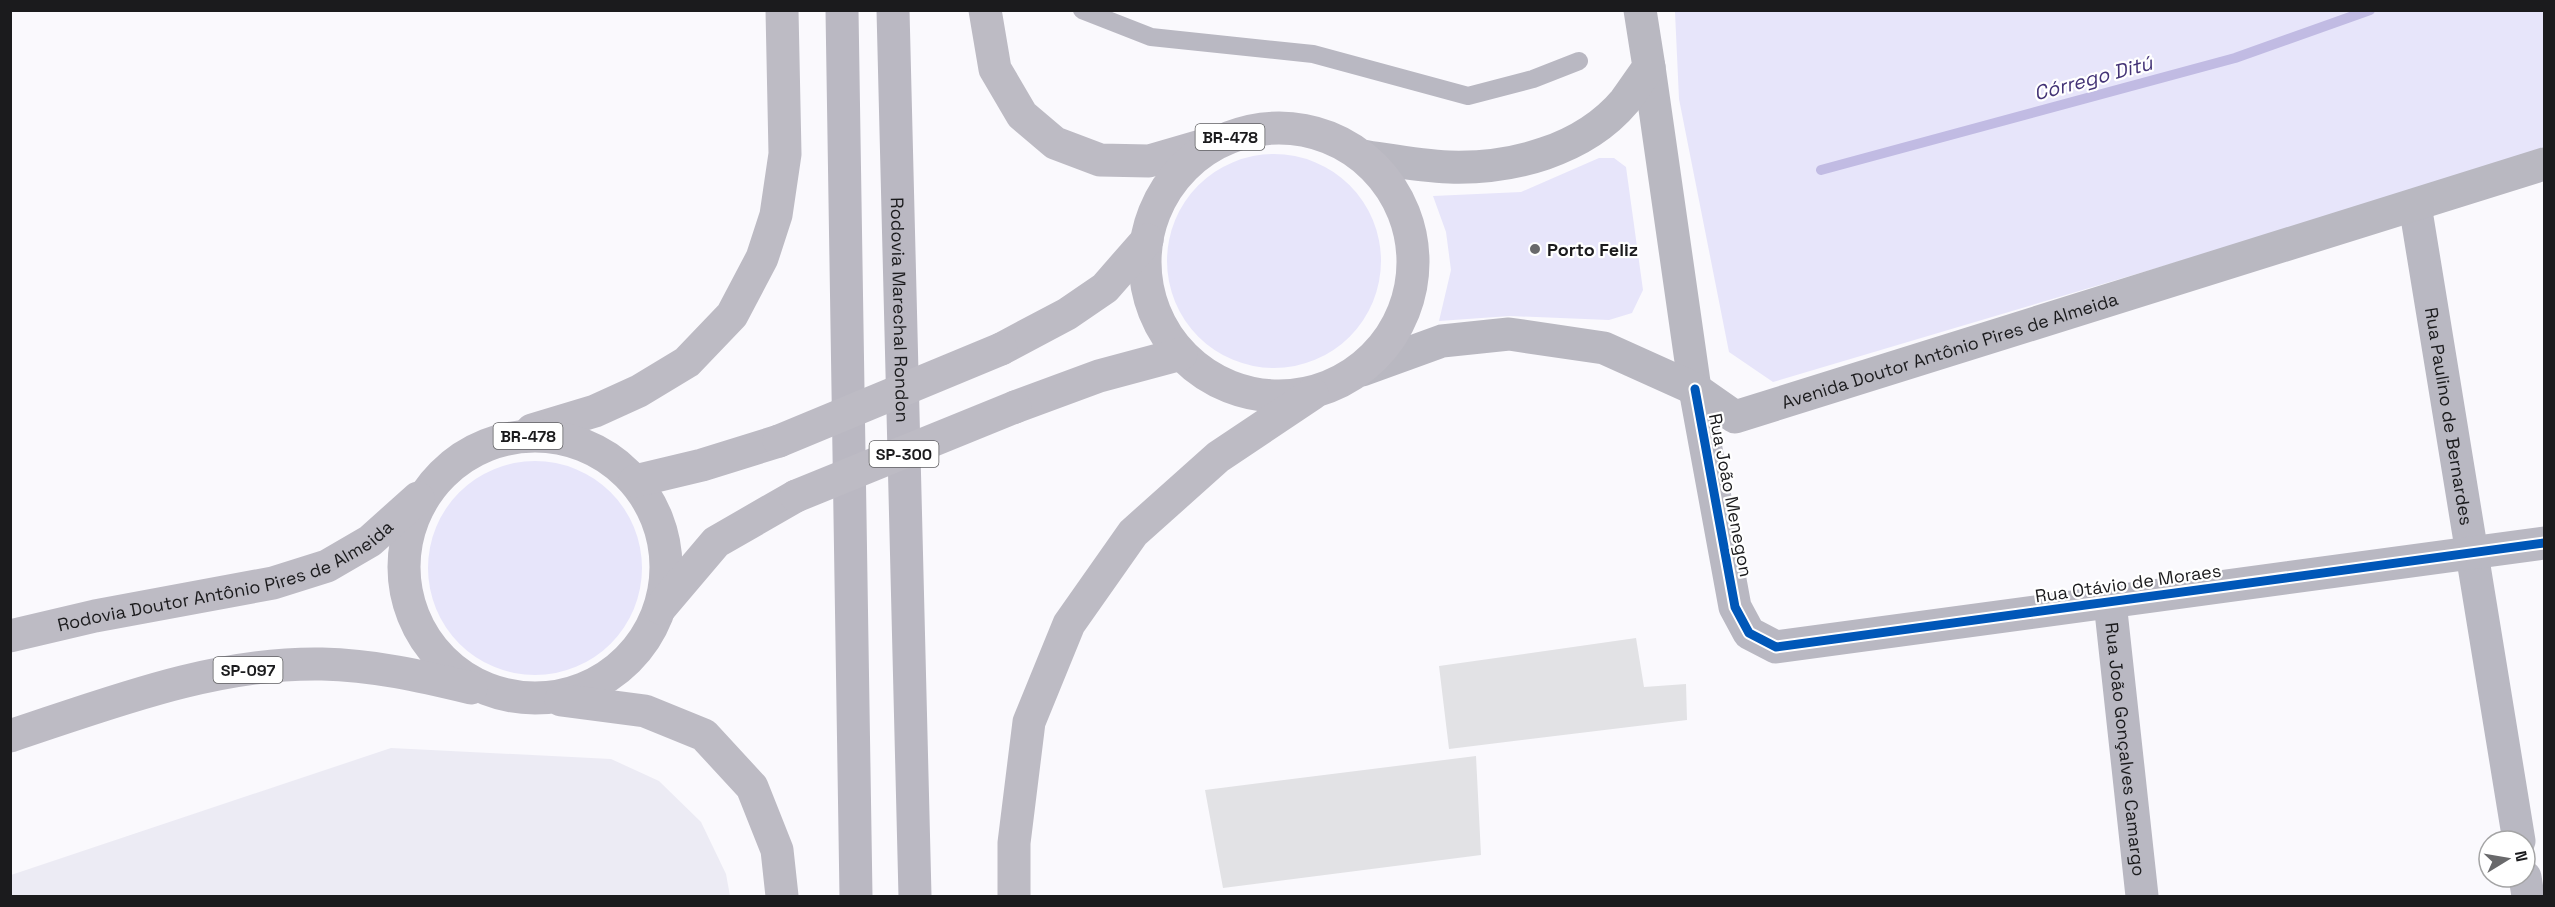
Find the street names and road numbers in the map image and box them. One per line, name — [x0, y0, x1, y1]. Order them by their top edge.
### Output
road number: BR-478 — [1196, 124, 1264, 150]
street label: Rodovia Marechal Rondon — [886, 197, 915, 423]
street label: Avenida Doutor Antônio Pires de Almeida — [1779, 286, 2121, 413]
street label: Rua Paulino de Bernardes — [2420, 305, 2479, 527]
street label: Rua João Menegon — [1704, 411, 1758, 579]
road number: BR-478 — [494, 423, 562, 449]
road number: SP-300 — [870, 441, 938, 467]
street label: Rodovia Doutor Antônio Pires de Almeida — [55, 515, 397, 636]
street label: Rua Otávio de Moraes — [2033, 559, 2223, 607]
street label: Rua João Gonçalves Camargo — [2101, 621, 2151, 877]
road number: SP-097 — [214, 657, 282, 683]

